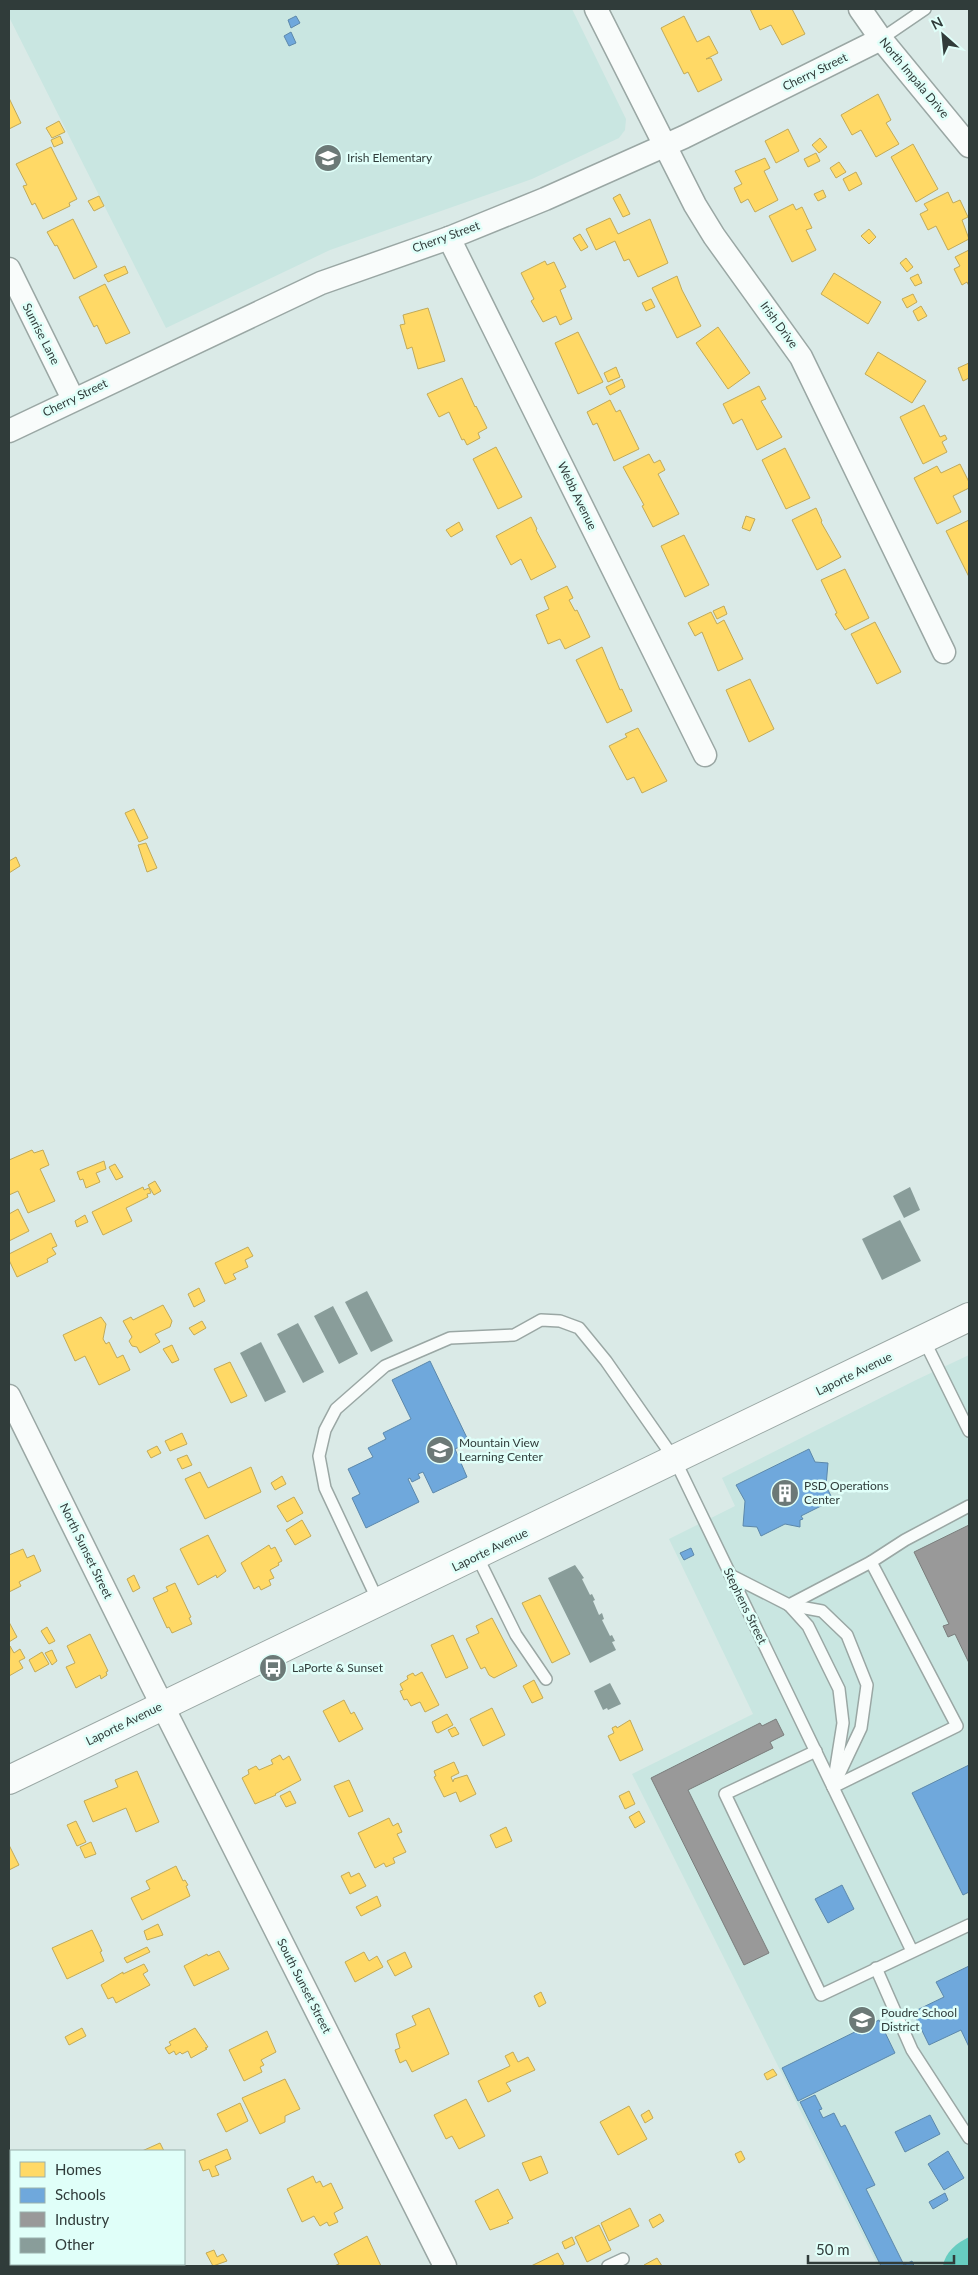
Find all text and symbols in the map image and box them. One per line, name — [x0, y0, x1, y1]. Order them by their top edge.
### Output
north arrow — [918, 10, 968, 60]
text: N — [928, 13, 946, 33]
street label: North Impala Drive — [876, 34, 952, 121]
street label: Cherry Street — [780, 49, 850, 94]
school or university icon: Irish Elementary — [313, 143, 343, 173]
place label: Irish Elementary — [347, 150, 433, 165]
street label: Cherry Street — [410, 217, 482, 256]
street label: Irish Drive — [757, 298, 801, 351]
street label: Sunrise Lane — [20, 301, 63, 367]
street label: Cherry Street — [40, 375, 110, 420]
street label: Webb Avenue — [555, 459, 600, 532]
street label: Laporte Avenue — [813, 1349, 894, 1398]
school or university icon: Mountain View Learning Center — [425, 1435, 455, 1465]
place label: Mountain View Learning Center — [459, 1435, 543, 1464]
building icon: PSD Operations Center — [770, 1478, 800, 1508]
place label: PSD Operations Center — [804, 1478, 889, 1507]
street label: North Sunset Street — [57, 1501, 116, 1602]
street label: Laporte Avenue — [449, 1525, 530, 1574]
street label: Stephens Street — [720, 1565, 771, 1647]
bus stop icon: LaPorte & Sunset — [258, 1653, 288, 1683]
place label: LaPorte & Sunset — [292, 1660, 384, 1675]
street label: Laporte Avenue — [83, 1699, 164, 1748]
street label: South Sunset Street — [274, 1936, 335, 2036]
school or university icon: Poudre School District — [847, 2005, 877, 2035]
place label: Poudre School District — [881, 2005, 957, 2034]
legend — [10, 2150, 185, 2265]
text: Homes — [55, 2160, 101, 2178]
text: Schools — [55, 2185, 106, 2203]
text: Industry — [55, 2210, 110, 2228]
scale bar — [808, 2232, 954, 2264]
text: Other — [55, 2235, 95, 2253]
text: 50 m — [816, 2240, 850, 2258]

